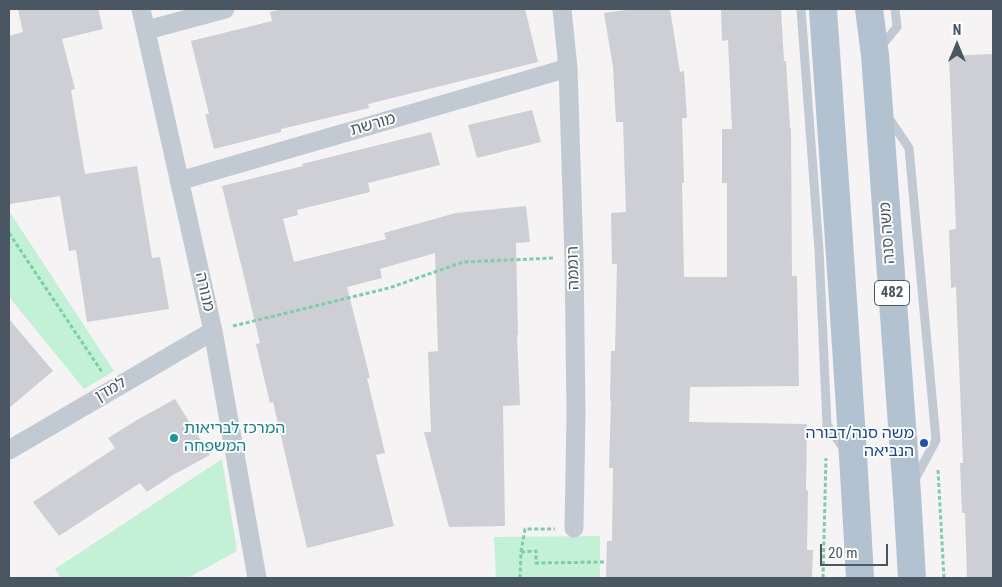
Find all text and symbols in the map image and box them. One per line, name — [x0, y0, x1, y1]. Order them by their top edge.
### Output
north arrow — [932, 20, 982, 70]
text: N — [953, 22, 961, 38]
street label: מורשת — [348, 109, 398, 141]
street label: משה סנה — [876, 201, 900, 265]
street label: רוממה — [564, 246, 584, 290]
street label: מנורה — [190, 271, 218, 313]
road number: 482 — [874, 280, 910, 306]
street label: למדן — [92, 373, 130, 407]
place label: המרכז לבריאות המשפחה — [184, 419, 285, 457]
place label: משה סנה/דבורה הנביאה — [806, 424, 914, 462]
marker: המרכז לבריאות המשפחה — [168, 432, 180, 444]
marker: משה סנה/דבורה הנביאה — [918, 437, 930, 449]
scale bar — [822, 534, 890, 566]
text: 20 m — [828, 544, 858, 562]

